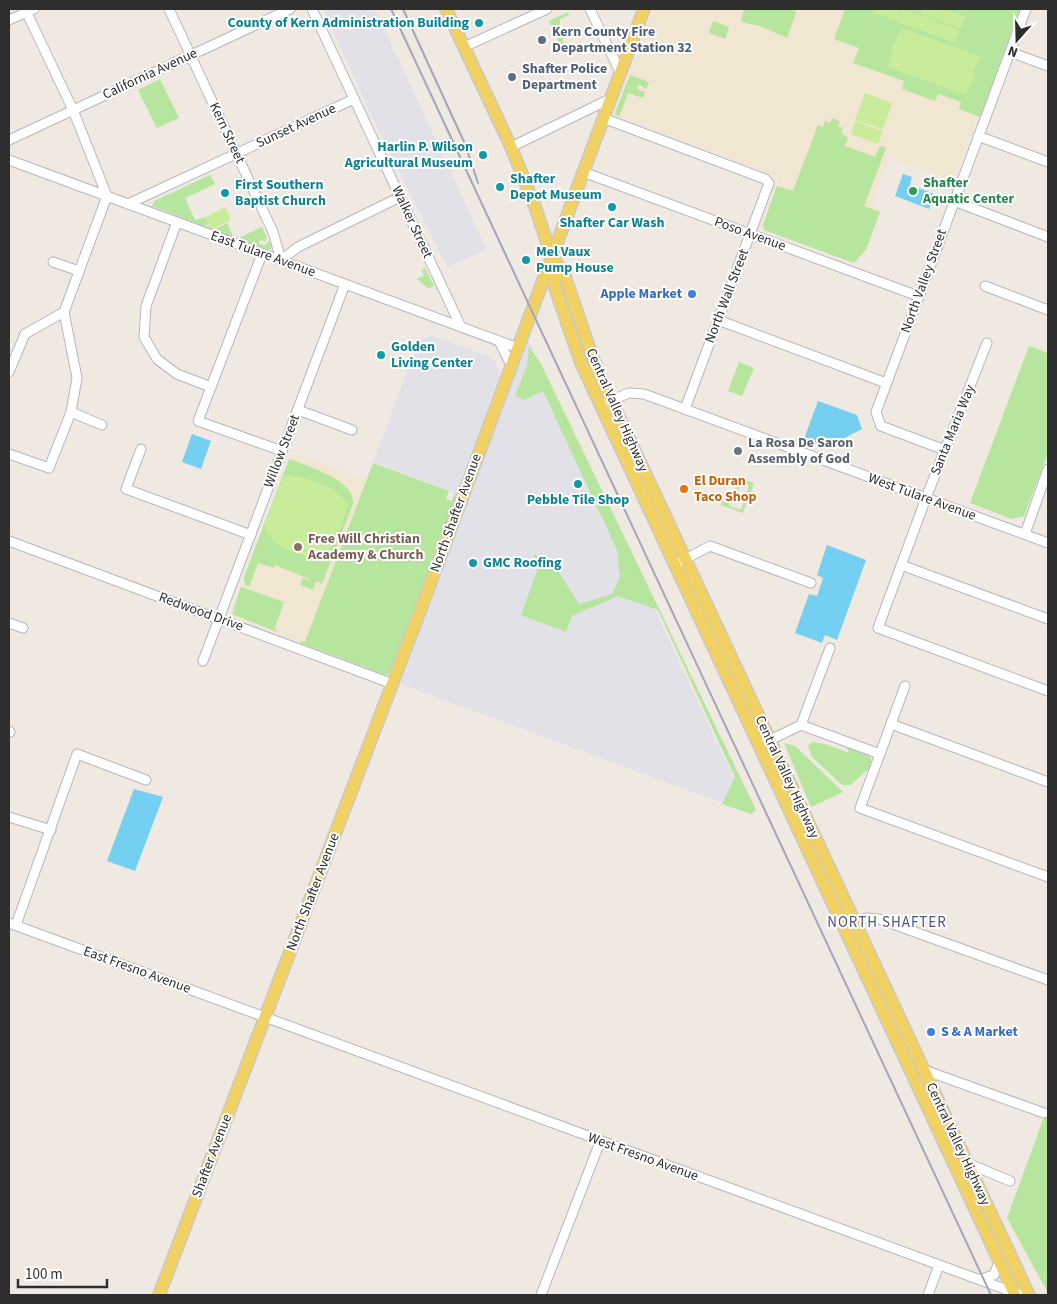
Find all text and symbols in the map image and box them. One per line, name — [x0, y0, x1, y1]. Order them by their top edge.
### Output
place label: County of Kern Administration Building — [228, 13, 470, 33]
north arrow — [992, 15, 1042, 65]
marker: County of Kern Administration Building — [473, 17, 485, 29]
place label: Kern County Fire Department Station 32 — [552, 22, 692, 58]
marker: Kern County Fire Department Station 32 — [536, 34, 548, 46]
text: N — [1005, 40, 1021, 62]
street label: California Avenue — [99, 43, 201, 105]
place label: Shafter Police Department — [522, 59, 607, 95]
marker: Shafter Police Department — [506, 71, 518, 83]
street label: Kern Street — [204, 99, 250, 167]
street label: Sunset Avenue — [253, 99, 339, 153]
place label: Harlin P. Wilson Agricultural Museum — [344, 137, 473, 173]
marker: Harlin P. Wilson Agricultural Museum — [477, 149, 489, 161]
place label: Shafter Depot Museum — [510, 169, 602, 205]
place label: Shafter Aquatic Center — [922, 173, 1014, 209]
place label: First Southern Baptist Church — [235, 175, 326, 211]
marker: Shafter Depot Museum — [494, 181, 506, 193]
street label: Walker Street — [387, 183, 438, 262]
marker: Shafter Aquatic Center — [907, 185, 919, 197]
marker: First Southern Baptist Church — [219, 187, 231, 199]
marker: Shafter Car Wash — [606, 201, 618, 213]
street label: Poso Avenue — [712, 212, 788, 256]
place label: Shafter Car Wash — [560, 213, 664, 233]
street label: East Tulare Avenue — [208, 226, 318, 282]
street label: North Valley Street — [896, 226, 952, 336]
place label: Mel Vaux Pump House — [536, 242, 614, 278]
street label: North Wall Street — [700, 246, 754, 346]
marker: Mel Vaux Pump House — [520, 254, 532, 266]
place label: Apple Market — [600, 284, 683, 304]
marker: Apple Market — [686, 288, 698, 300]
place label: Golden Living Center — [391, 337, 473, 373]
street label: Central Valley Highway — [581, 345, 653, 475]
marker: Golden Living Center — [375, 349, 387, 361]
street label: Santa Maria Way — [926, 381, 980, 478]
street label: Willow Street — [259, 411, 305, 491]
place label: La Rosa De Saron Assembly of God — [747, 433, 853, 469]
marker: La Rosa De Saron Assembly of God — [732, 445, 744, 457]
street label: North Shafter Avenue — [425, 451, 487, 575]
street label: West Tulare Avenue — [865, 468, 979, 526]
place label: El Duran Taco Shop — [694, 471, 757, 507]
marker: Pebble Tile Shop — [572, 478, 584, 490]
marker: El Duran Taco Shop — [678, 483, 690, 495]
place label: Pebble Tile Shop — [527, 490, 629, 510]
place label: Free Will Christian Academy & Church — [307, 529, 423, 565]
marker: Free Will Christian Academy & Church — [292, 541, 304, 553]
place label: GMC Roofing — [483, 553, 562, 573]
marker: GMC Roofing — [467, 557, 479, 569]
street label: Redwood Drive — [156, 587, 246, 637]
street label: Central Valley Highway — [750, 712, 824, 842]
street label: North Shafter Avenue — [281, 830, 345, 954]
district label: NORTH SHAFTER — [827, 912, 947, 933]
street label: East Fresno Avenue — [81, 941, 194, 999]
place label: S & A Market — [941, 1022, 1019, 1042]
marker: S & A Market — [925, 1026, 937, 1038]
street label: Central Valley Highway — [921, 1079, 995, 1209]
street label: Shafter Avenue — [187, 1111, 237, 1201]
street label: West Fresno Avenue — [585, 1128, 701, 1186]
scale bar — [18, 1256, 106, 1288]
text: 100 m — [25, 1264, 63, 1285]

